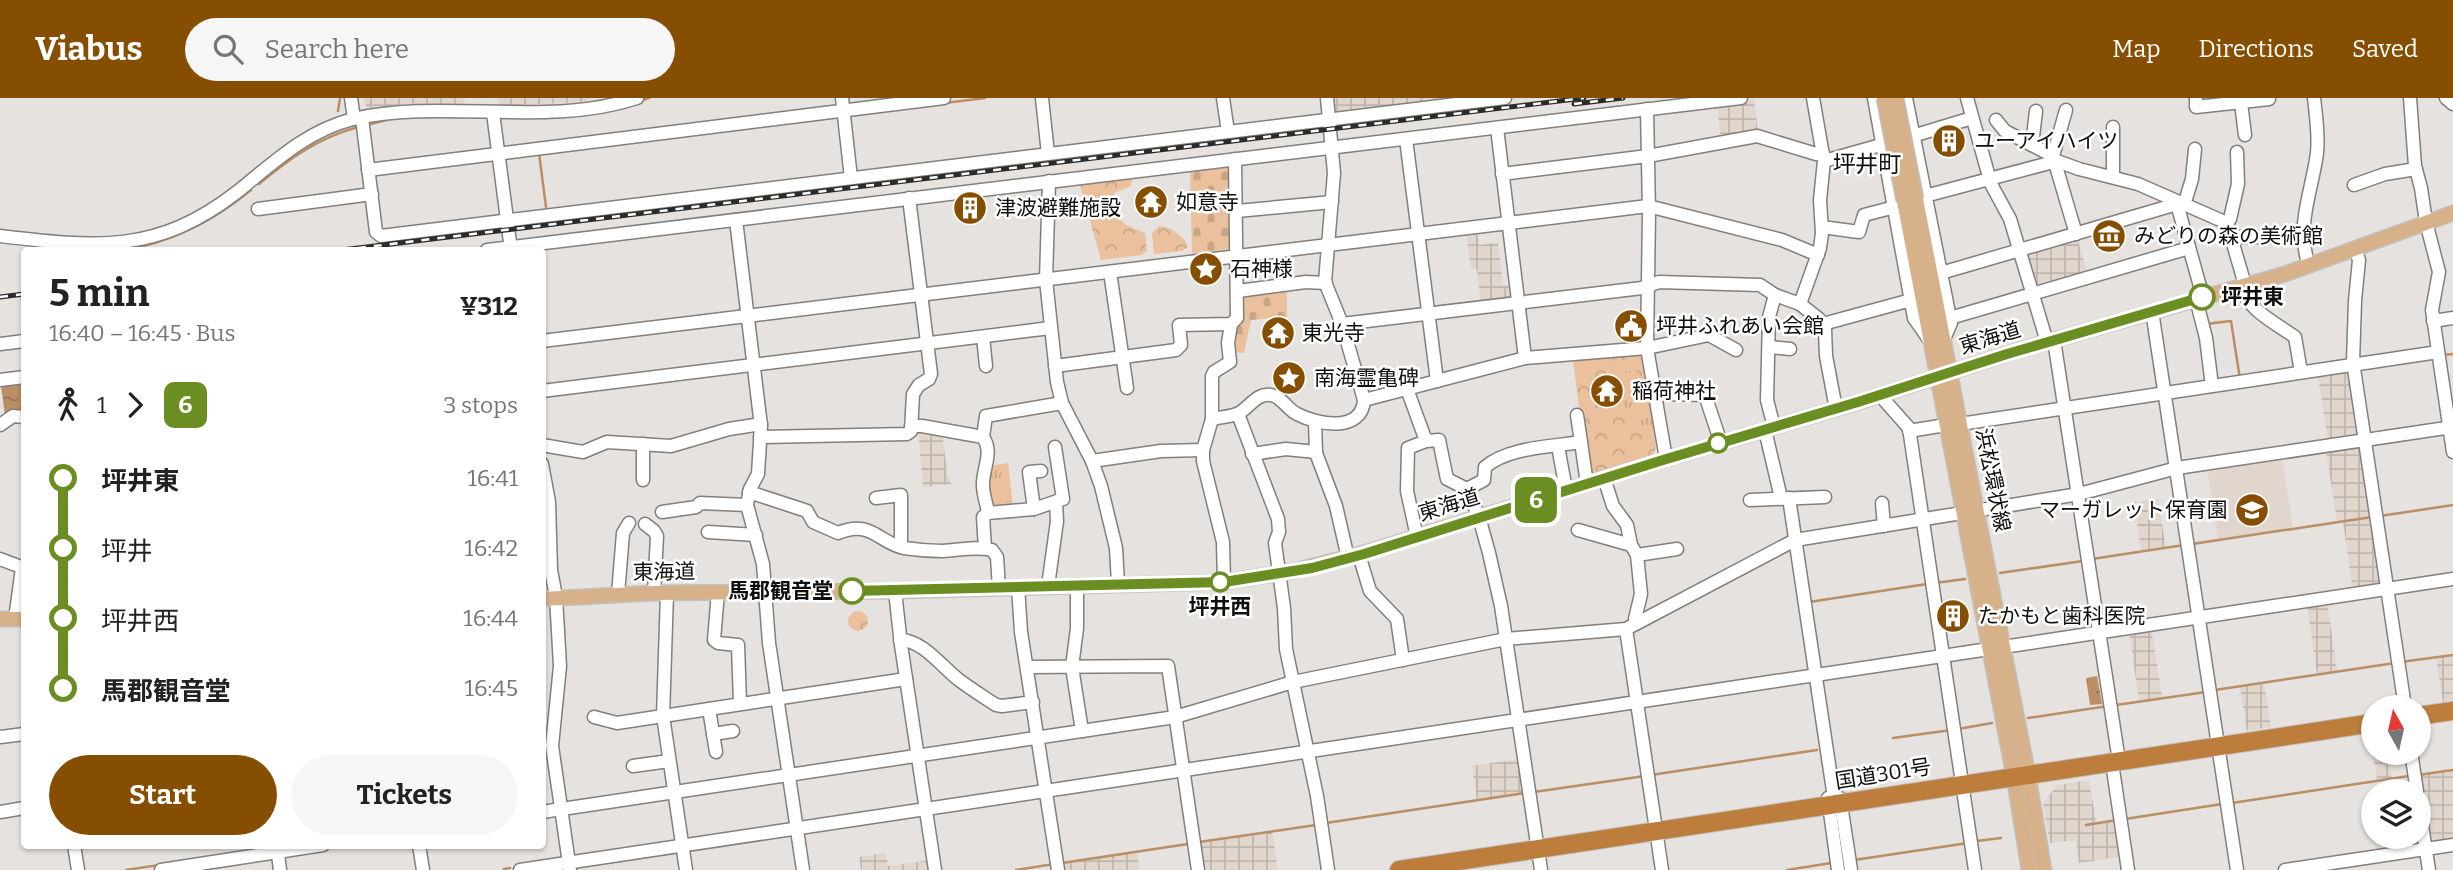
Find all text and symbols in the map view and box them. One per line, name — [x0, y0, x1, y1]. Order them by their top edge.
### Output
search box — [185, 18, 675, 81]
text: Viabus — [35, 29, 143, 69]
icon: search — [209, 30, 247, 68]
text: Search here — [265, 34, 409, 65]
text: Map — [2112, 35, 2161, 63]
text: Directions — [2199, 35, 2314, 63]
text: Saved — [2352, 35, 2418, 63]
building icon: ユーアイハイツ — [1930, 122, 1968, 160]
place label: ユーアイハイツ — [1974, 128, 2118, 154]
district label: 坪井町 — [1833, 150, 1902, 178]
temple icon: 如意寺 — [1132, 183, 1170, 221]
building icon: 津波避難施設 — [951, 189, 989, 227]
place label: 如意寺 — [1176, 189, 1239, 215]
place label: 津波避難施設 — [995, 195, 1121, 221]
museum icon: みどりの森の美術館 — [2090, 217, 2128, 255]
place label: みどりの森の美術館 — [2134, 223, 2323, 249]
place icon: 石神様 — [1187, 250, 1225, 288]
place label: 石神様 — [1230, 256, 1293, 282]
text: 5 min — [49, 270, 149, 316]
marker: 坪井東 — [2189, 284, 2215, 310]
place label: 坪井東 — [2221, 284, 2284, 310]
text: ¥312 — [460, 291, 518, 322]
public building icon: 坪井ふれあい会館 — [1612, 307, 1650, 345]
place label: 坪井ふれあい会館 — [1656, 313, 1824, 339]
temple icon: 東光寺 — [1259, 314, 1297, 352]
street label: 東海道 — [1956, 316, 2024, 360]
text: 16:40 – 16:45 · Bus — [49, 319, 235, 347]
place label: 東光寺 — [1302, 320, 1365, 346]
place icon: 南海霊亀碑 — [1270, 359, 1308, 397]
place label: 南海霊亀碑 — [1314, 365, 1419, 391]
temple icon: 稲荷神社 — [1588, 372, 1626, 410]
place label: 稲荷神社 — [1632, 378, 1716, 404]
icon: walk — [49, 386, 87, 424]
icon: forward — [116, 386, 154, 424]
text: 1 — [97, 391, 106, 419]
text: 6 — [178, 391, 193, 419]
text: 3 stops — [443, 391, 518, 419]
street label: 浜松環状線 — [1970, 426, 2016, 534]
unlabelled marker — [1708, 433, 1728, 453]
text: 16:41 — [468, 464, 518, 492]
text: 坪井東 — [101, 466, 179, 497]
line badge: 6 — [1513, 477, 1559, 523]
street label: 東海道 — [1415, 483, 1483, 527]
text: 6 — [1529, 486, 1543, 514]
school or university icon: マーガレット保育園 — [2233, 491, 2271, 529]
place label: マーガレット保育園 — [2039, 497, 2228, 523]
text: 16:42 — [464, 534, 518, 562]
text: 坪井 — [101, 536, 153, 567]
street label: 東海道 — [632, 558, 696, 586]
marker: 坪井西 — [1210, 572, 1230, 592]
place label: 馬郡観音堂 — [728, 578, 833, 604]
marker: 馬郡観音堂 — [839, 578, 865, 604]
place label: 坪井西 — [1189, 594, 1252, 620]
building icon: たかもと歯科医院 — [1934, 597, 1972, 635]
place label: たかもと歯科医院 — [1978, 603, 2146, 629]
text: 16:44 — [463, 604, 518, 632]
text: 坪井西 — [101, 606, 179, 637]
text: 16:45 — [465, 674, 518, 702]
text: 馬郡観音堂 — [101, 676, 231, 707]
north arrow — [2361, 695, 2431, 765]
map controls — [2361, 695, 2431, 849]
street label: 国道301号 — [1833, 754, 1933, 794]
button: Start — [49, 755, 277, 835]
button: Tickets — [291, 755, 518, 835]
button: layers — [2361, 779, 2431, 849]

